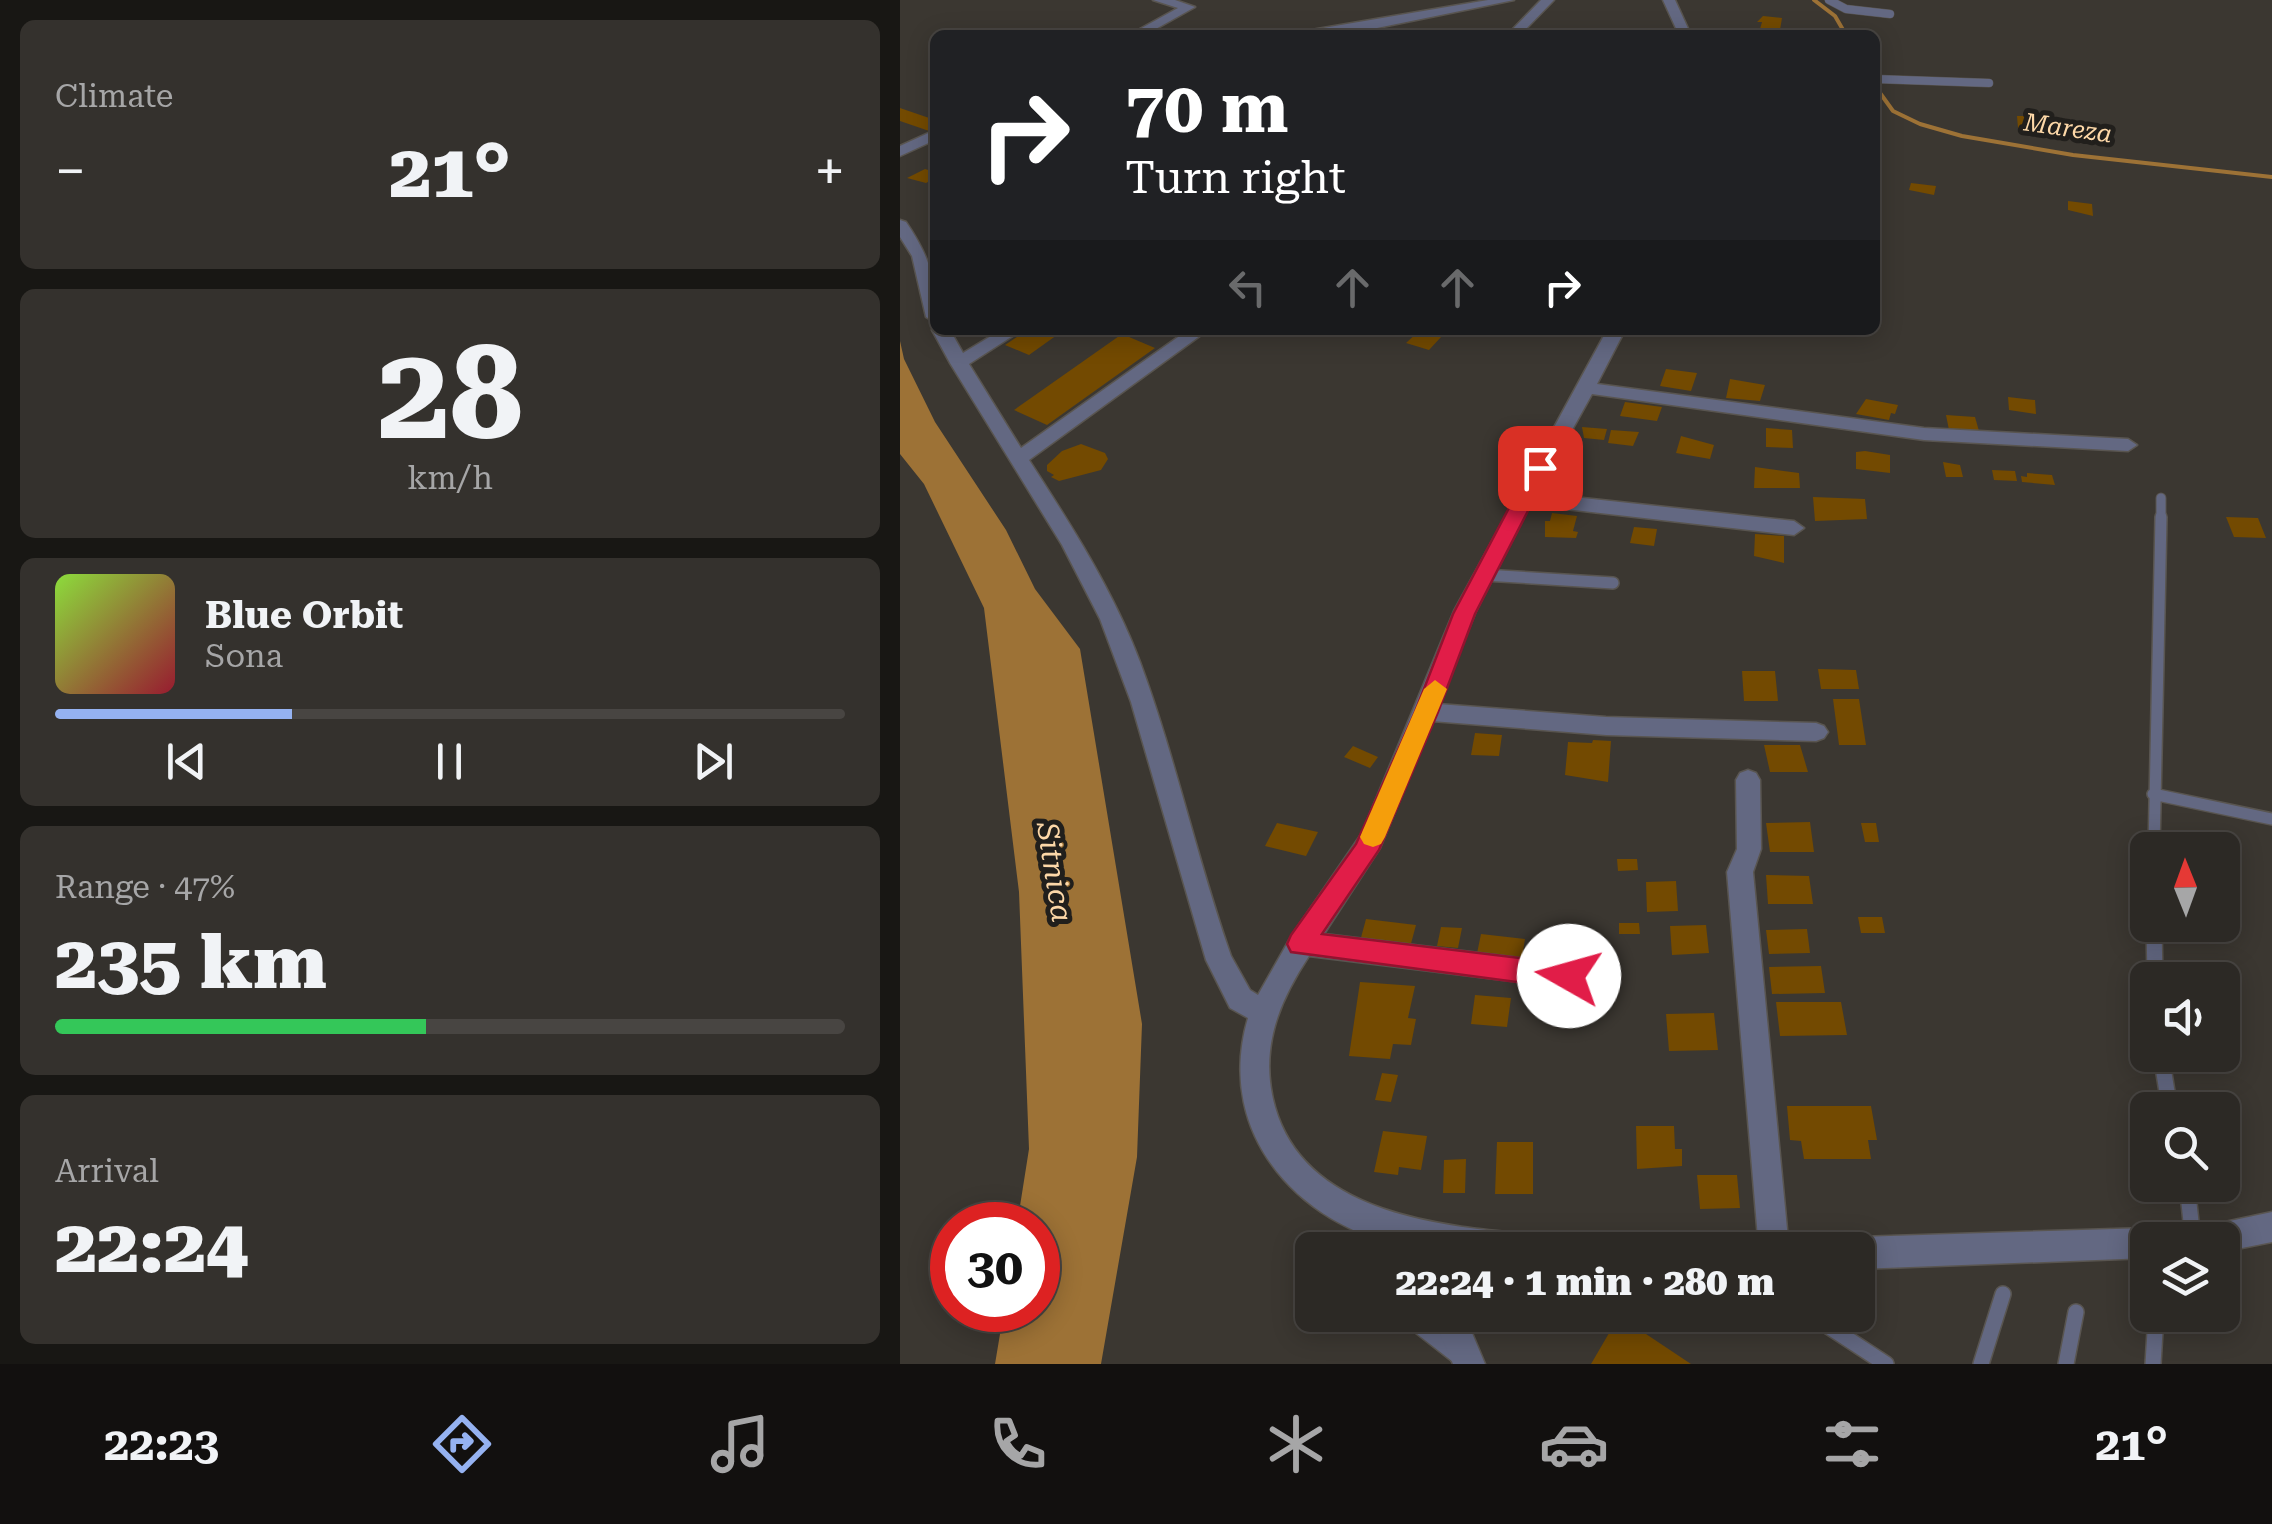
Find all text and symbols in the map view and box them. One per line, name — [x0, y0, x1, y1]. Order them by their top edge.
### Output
text: 70 m — [1125, 67, 1289, 149]
icon: right — [960, 70, 1090, 200]
text: Climate — [55, 77, 173, 115]
water label: Mareza — [2021, 107, 2114, 149]
text: 21° — [389, 127, 511, 215]
text: − — [55, 139, 86, 203]
text: + — [814, 139, 845, 203]
text: Turn right — [1125, 151, 1346, 204]
icon: left — [1220, 260, 1275, 315]
icon: ahead — [1325, 260, 1380, 315]
icon: ahead — [1430, 260, 1485, 315]
icon: right — [1535, 260, 1590, 315]
text: 28 — [377, 317, 523, 470]
pin — [1498, 426, 1583, 511]
icon: arrive — [1513, 441, 1568, 496]
text: km/h — [407, 459, 493, 497]
text: Blue Orbit — [205, 593, 403, 637]
text: Sona — [205, 637, 283, 675]
icon: previous — [159, 734, 214, 789]
icon: pause — [422, 734, 477, 789]
icon: next — [686, 734, 741, 789]
water label: Sitnica — [1030, 819, 1080, 924]
north arrow — [2130, 832, 2240, 942]
map controls — [2130, 832, 2240, 1332]
text: Range · 47% — [55, 868, 235, 906]
text: 235 km — [55, 918, 327, 1006]
position arrow — [1517, 924, 1621, 1028]
button: sound — [2130, 962, 2240, 1072]
button: search — [2130, 1092, 2240, 1202]
text: Arrival — [55, 1152, 159, 1190]
text: 22:24 — [55, 1202, 248, 1290]
speed limit sign: 30 — [930, 1202, 1060, 1332]
button: layers — [2130, 1222, 2240, 1332]
text: 22:24 · 1 min · 280 m — [1395, 1260, 1775, 1304]
icon: directions — [427, 1409, 497, 1479]
icon: music — [705, 1409, 775, 1479]
icon: phone — [983, 1409, 1053, 1479]
icon: climate — [1261, 1409, 1331, 1479]
icon: car — [1539, 1409, 1609, 1479]
icon: filters — [1817, 1409, 1887, 1479]
text: 22:23 — [104, 1418, 219, 1471]
text: 21° — [2095, 1418, 2168, 1471]

